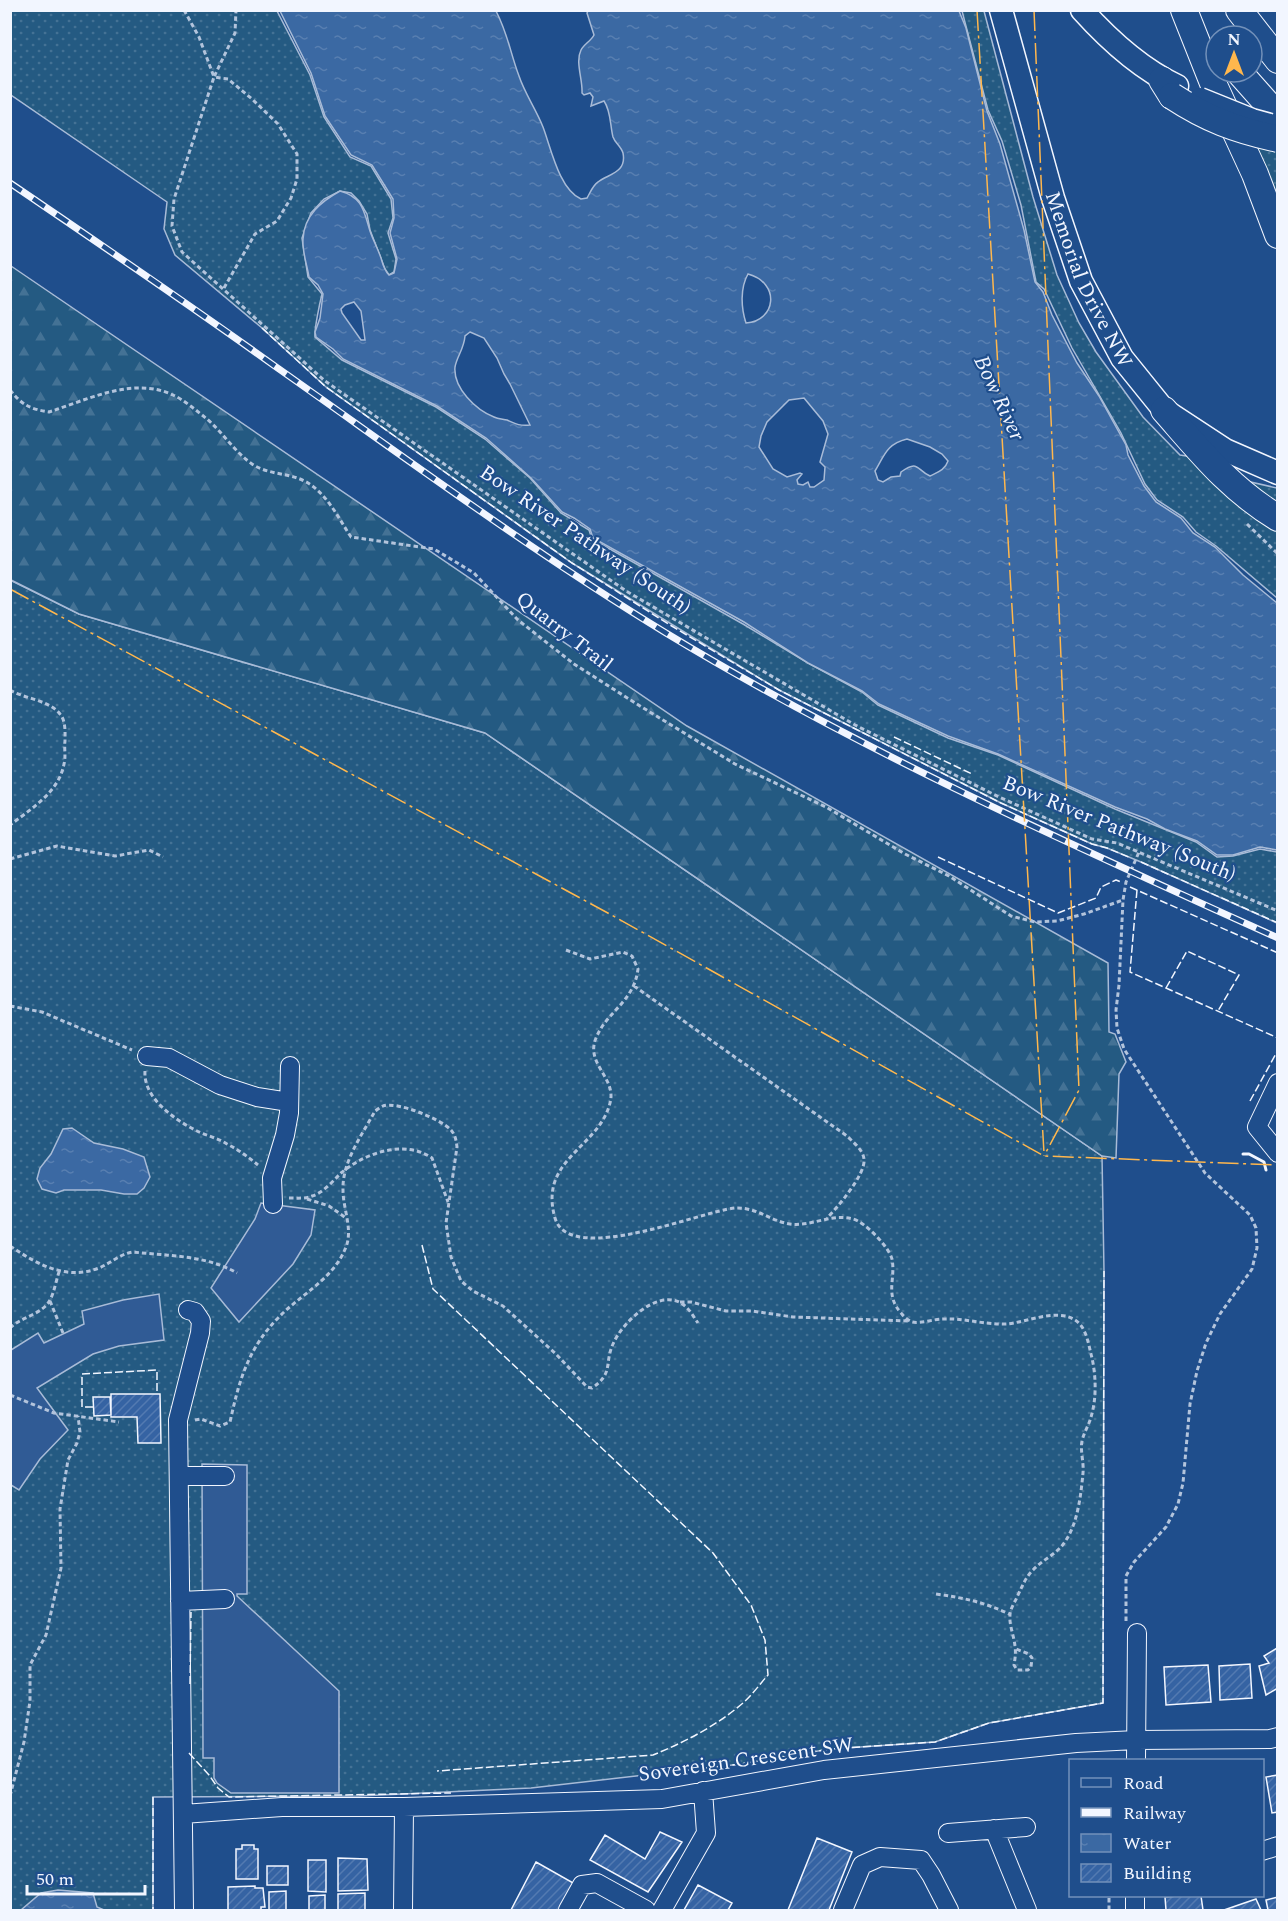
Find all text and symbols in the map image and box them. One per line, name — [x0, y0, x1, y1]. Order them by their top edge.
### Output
north arrow — [1204, 24, 1264, 84]
text: N — [1227, 28, 1241, 52]
street label: Memorial Drive NW — [1036, 187, 1141, 374]
water label: Bow River — [965, 350, 1033, 447]
street label: Bow River Pathway (South) — [473, 457, 697, 623]
street label: Quarry Trail — [508, 584, 620, 680]
street label: Bow River Pathway (South) — [997, 767, 1241, 891]
street label: Sovereign Crescent SW — [636, 1729, 856, 1791]
legend — [1069, 1759, 1264, 1897]
text: Road — [1123, 1770, 1164, 1797]
text: Railway — [1123, 1800, 1187, 1827]
text: Water — [1123, 1830, 1171, 1857]
scale bar — [27, 1858, 146, 1896]
text: Building — [1123, 1860, 1192, 1887]
text: 50 m — [36, 1866, 74, 1893]

